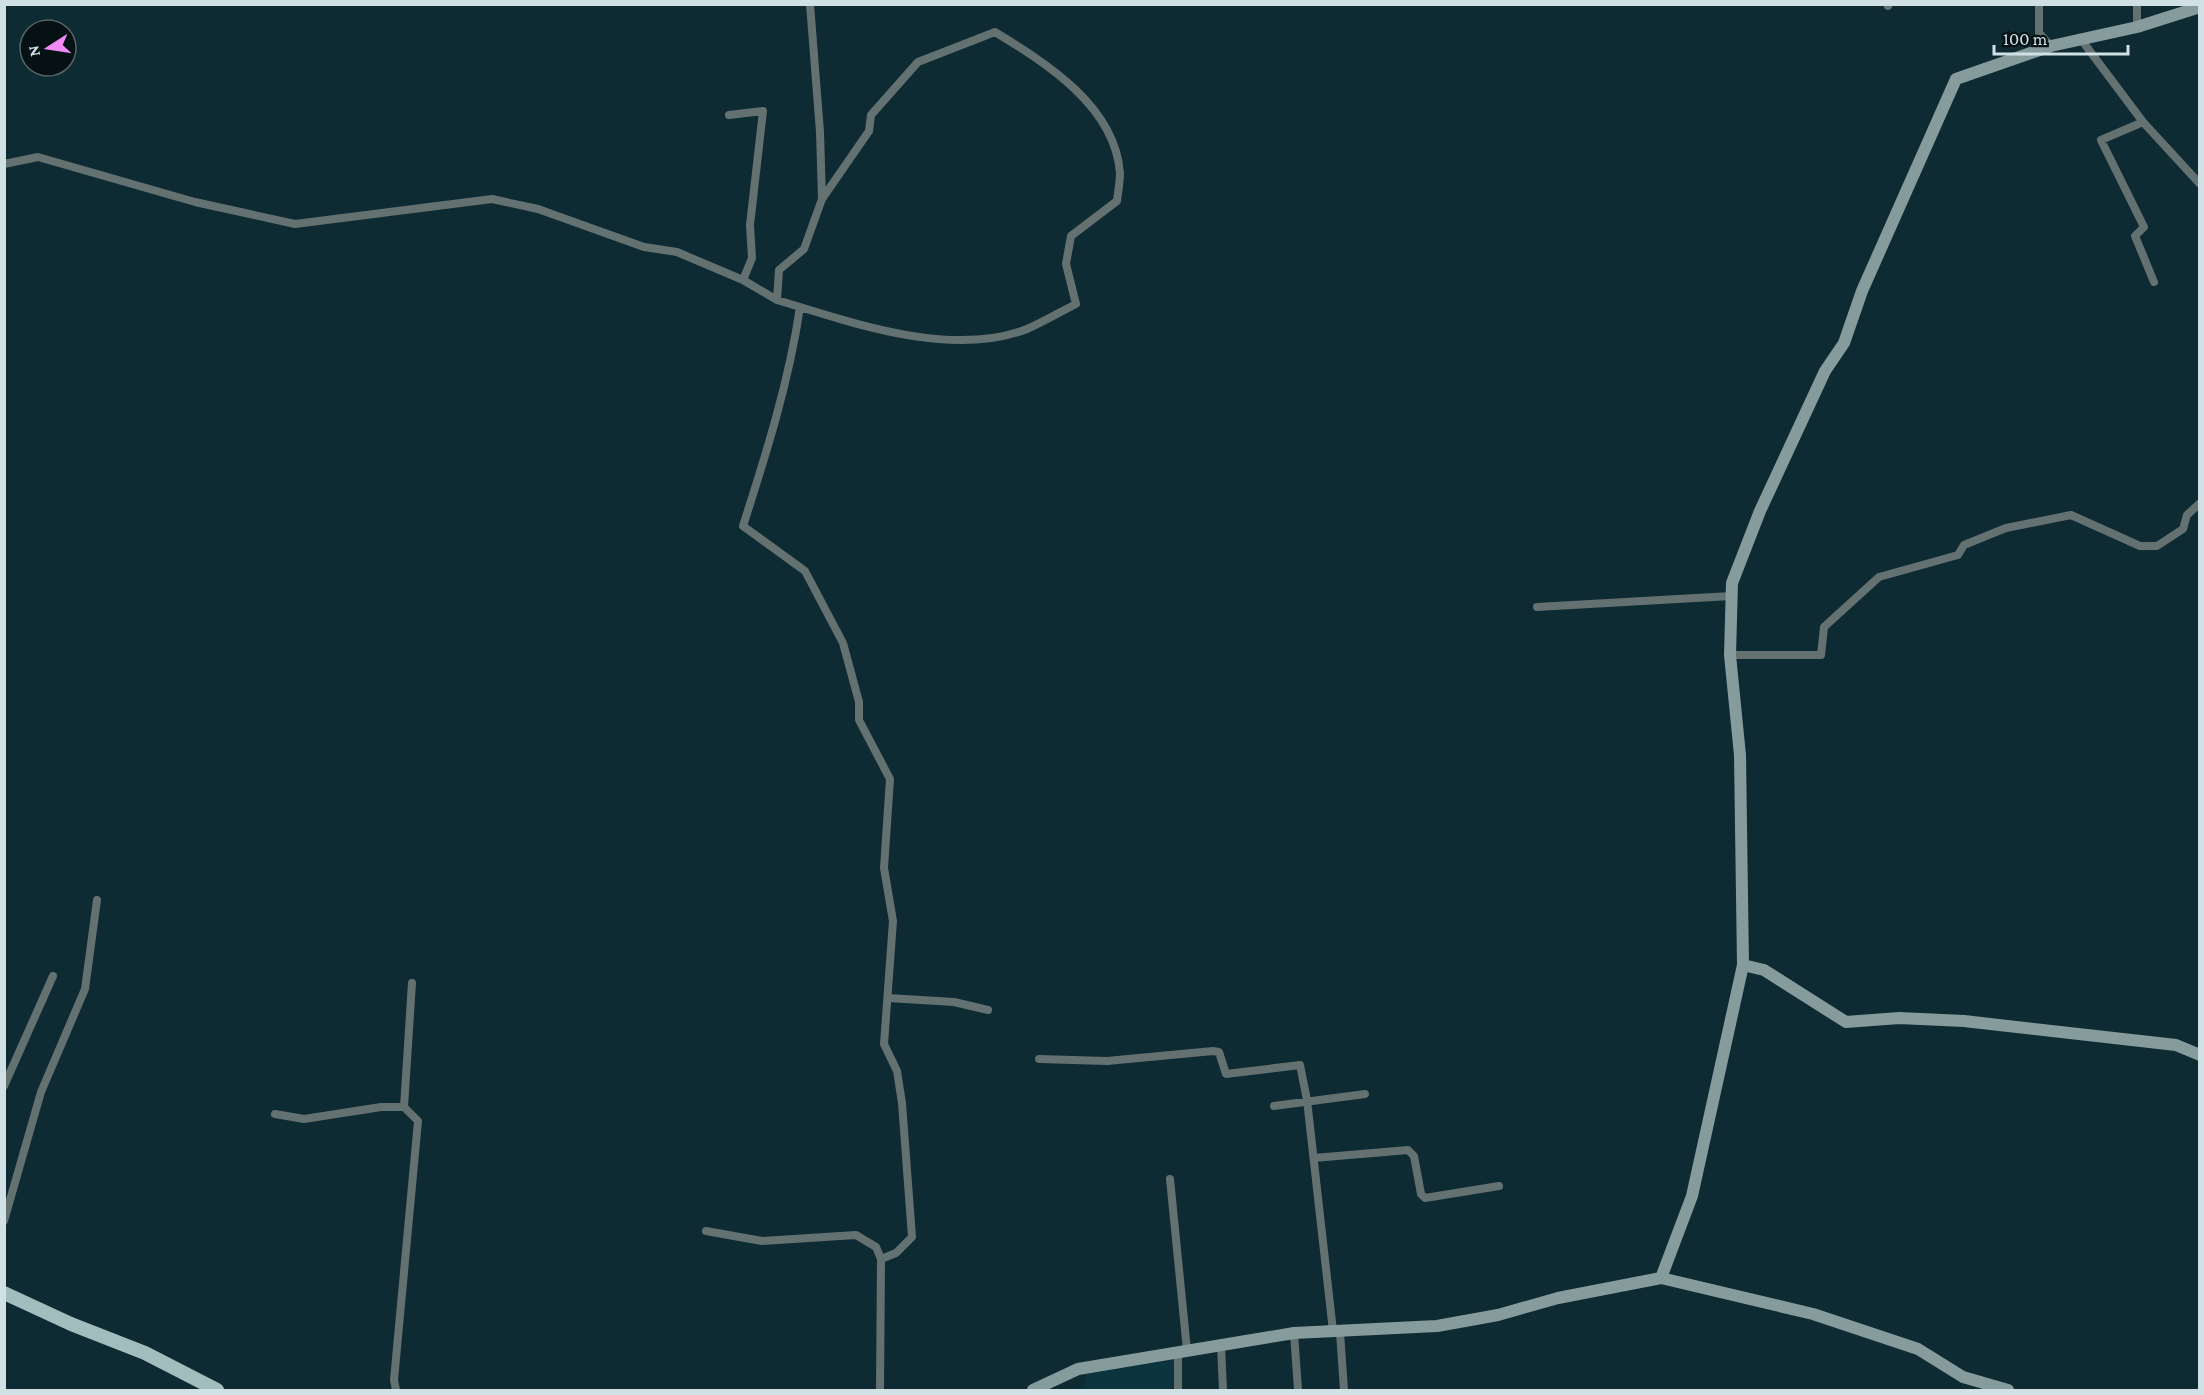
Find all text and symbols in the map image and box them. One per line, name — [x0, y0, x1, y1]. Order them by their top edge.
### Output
north arrow — [18, 18, 78, 78]
scale bar — [1994, 18, 2128, 56]
text: 100 m — [2003, 29, 2048, 49]
text: N — [24, 44, 43, 58]

